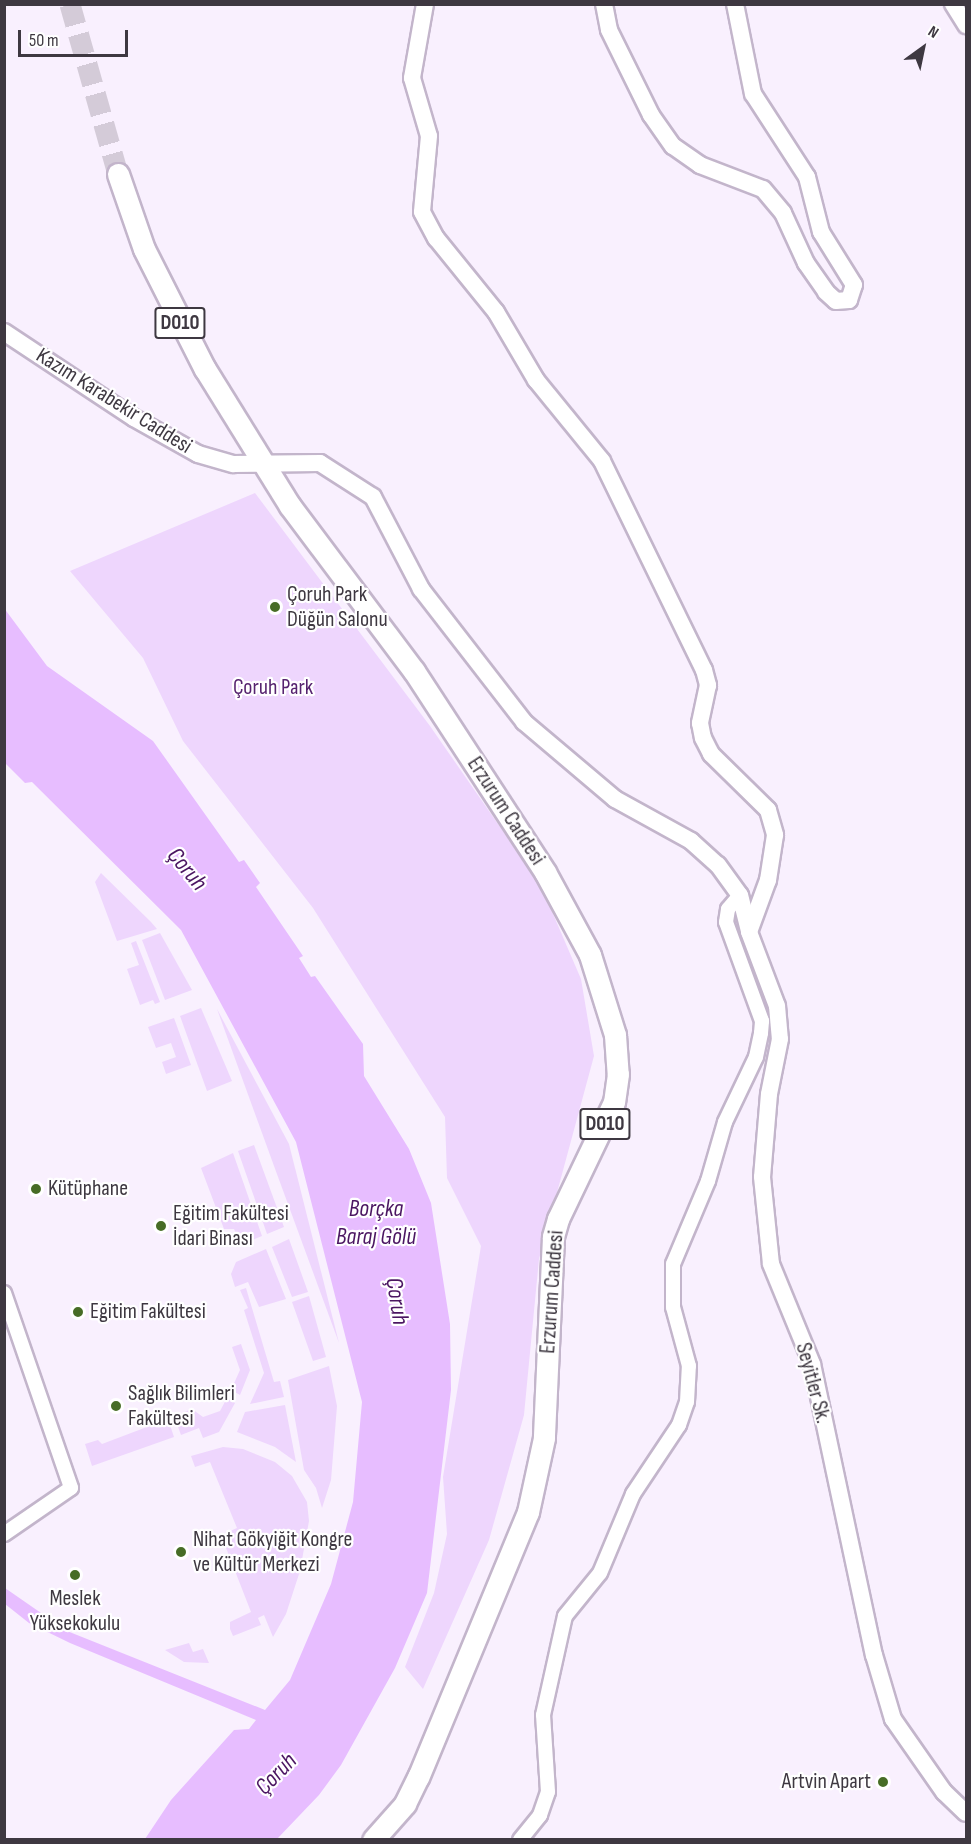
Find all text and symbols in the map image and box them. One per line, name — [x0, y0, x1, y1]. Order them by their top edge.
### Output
scale bar — [21, 18, 130, 56]
north arrow — [893, 18, 953, 78]
text: N — [924, 22, 942, 43]
text: 50 m — [29, 30, 59, 51]
road number: D010 — [153, 305, 207, 341]
street label: Kazım Karabekir Caddesi — [31, 342, 197, 460]
place label: Çoruh Park Düğün Salonu — [287, 581, 388, 632]
marker: Çoruh Park Düğün Salonu — [268, 600, 282, 614]
park label: Çoruh Park — [233, 675, 313, 701]
street label: Erzurum Caddesi — [461, 752, 551, 870]
water label: Çoruh — [161, 842, 213, 896]
road number: D010 — [578, 1106, 632, 1142]
place label: Kütüphane — [48, 1176, 128, 1202]
marker: Kütüphane — [29, 1182, 43, 1196]
water label: Borçka Baraj Gölü — [336, 1195, 416, 1251]
place label: Eğitim Fakültesi İdari Binası — [173, 1200, 289, 1252]
marker: Eğitim Fakültesi İdari Binası — [154, 1219, 168, 1233]
street label: Erzurum Caddesi — [535, 1229, 569, 1355]
water label: Çoruh — [379, 1275, 415, 1327]
place label: Eğitim Fakültesi — [90, 1299, 206, 1325]
marker: Eğitim Fakültesi — [71, 1305, 85, 1319]
street label: Seyitler Sk. — [790, 1340, 836, 1426]
place label: Sağlık Bilimleri Fakültesi — [128, 1380, 235, 1432]
marker: Sağlık Bilimleri Fakültesi — [109, 1399, 123, 1413]
place label: Nihat Gökyiğit Kongre ve Kültür Merkezi — [193, 1526, 352, 1578]
marker: Nihat Gökyiğit Kongre ve Kültür Merkezi — [174, 1545, 188, 1559]
marker: Meslek Yüksekokulu — [68, 1568, 82, 1582]
place label: Meslek Yüksekokulu — [30, 1585, 120, 1636]
water label: Çoruh — [249, 1747, 303, 1801]
place label: Artvin Apart — [782, 1769, 871, 1795]
marker: Artvin Apart — [876, 1775, 890, 1789]

